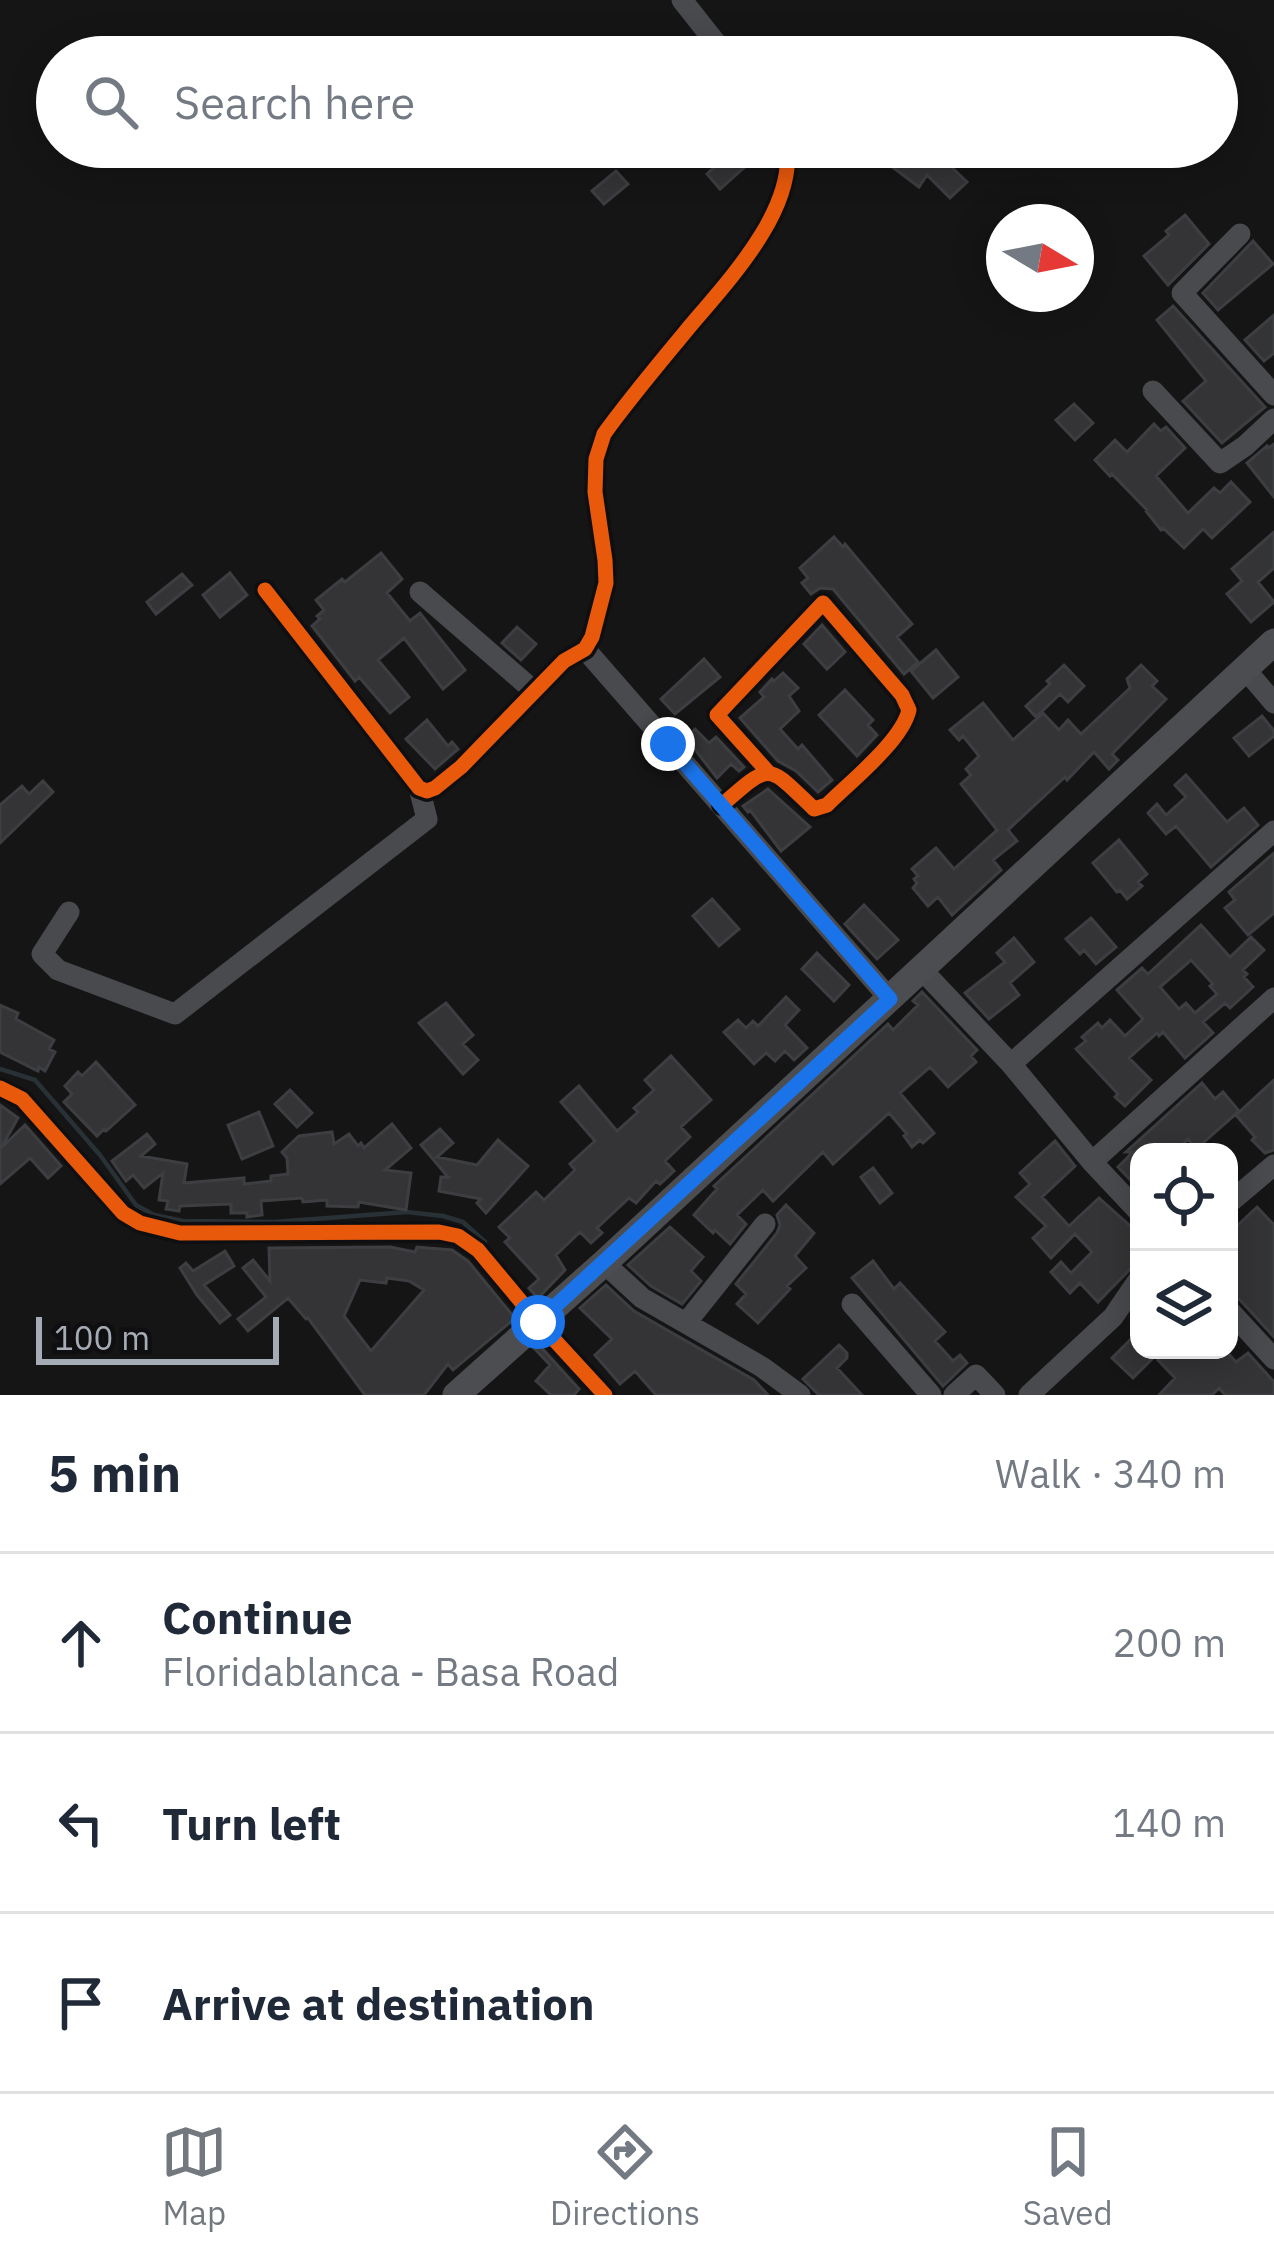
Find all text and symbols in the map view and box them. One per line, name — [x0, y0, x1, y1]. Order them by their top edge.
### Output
search box — [36, 36, 1238, 168]
icon: search — [78, 69, 144, 135]
text: Search here — [174, 73, 415, 131]
north arrow — [986, 204, 1094, 312]
route end — [641, 717, 695, 771]
map controls — [1130, 1143, 1238, 1359]
button: locate — [1130, 1143, 1238, 1251]
button: layers — [1130, 1251, 1238, 1359]
route start — [511, 1295, 565, 1349]
scale bar — [36, 1311, 279, 1364]
text: 100 m — [54, 1316, 150, 1359]
text: 5 min — [48, 1440, 181, 1506]
text: Walk · 340 m — [995, 1448, 1226, 1499]
text: Continue — [162, 1588, 353, 1646]
icon: ahead — [48, 1610, 114, 1676]
text: 200 m — [1113, 1617, 1226, 1668]
text: Floridablanca - Basa Road — [162, 1646, 619, 1697]
icon: left — [48, 1790, 114, 1856]
text: Turn left — [162, 1794, 341, 1852]
text: 140 m — [1113, 1797, 1226, 1848]
icon: arrive — [48, 1970, 114, 2036]
text: Arrive at destination — [162, 1974, 595, 2032]
tab: Map — [161, 2119, 227, 2234]
tab: Directions — [550, 2119, 700, 2234]
tab: Saved — [1023, 2119, 1113, 2234]

